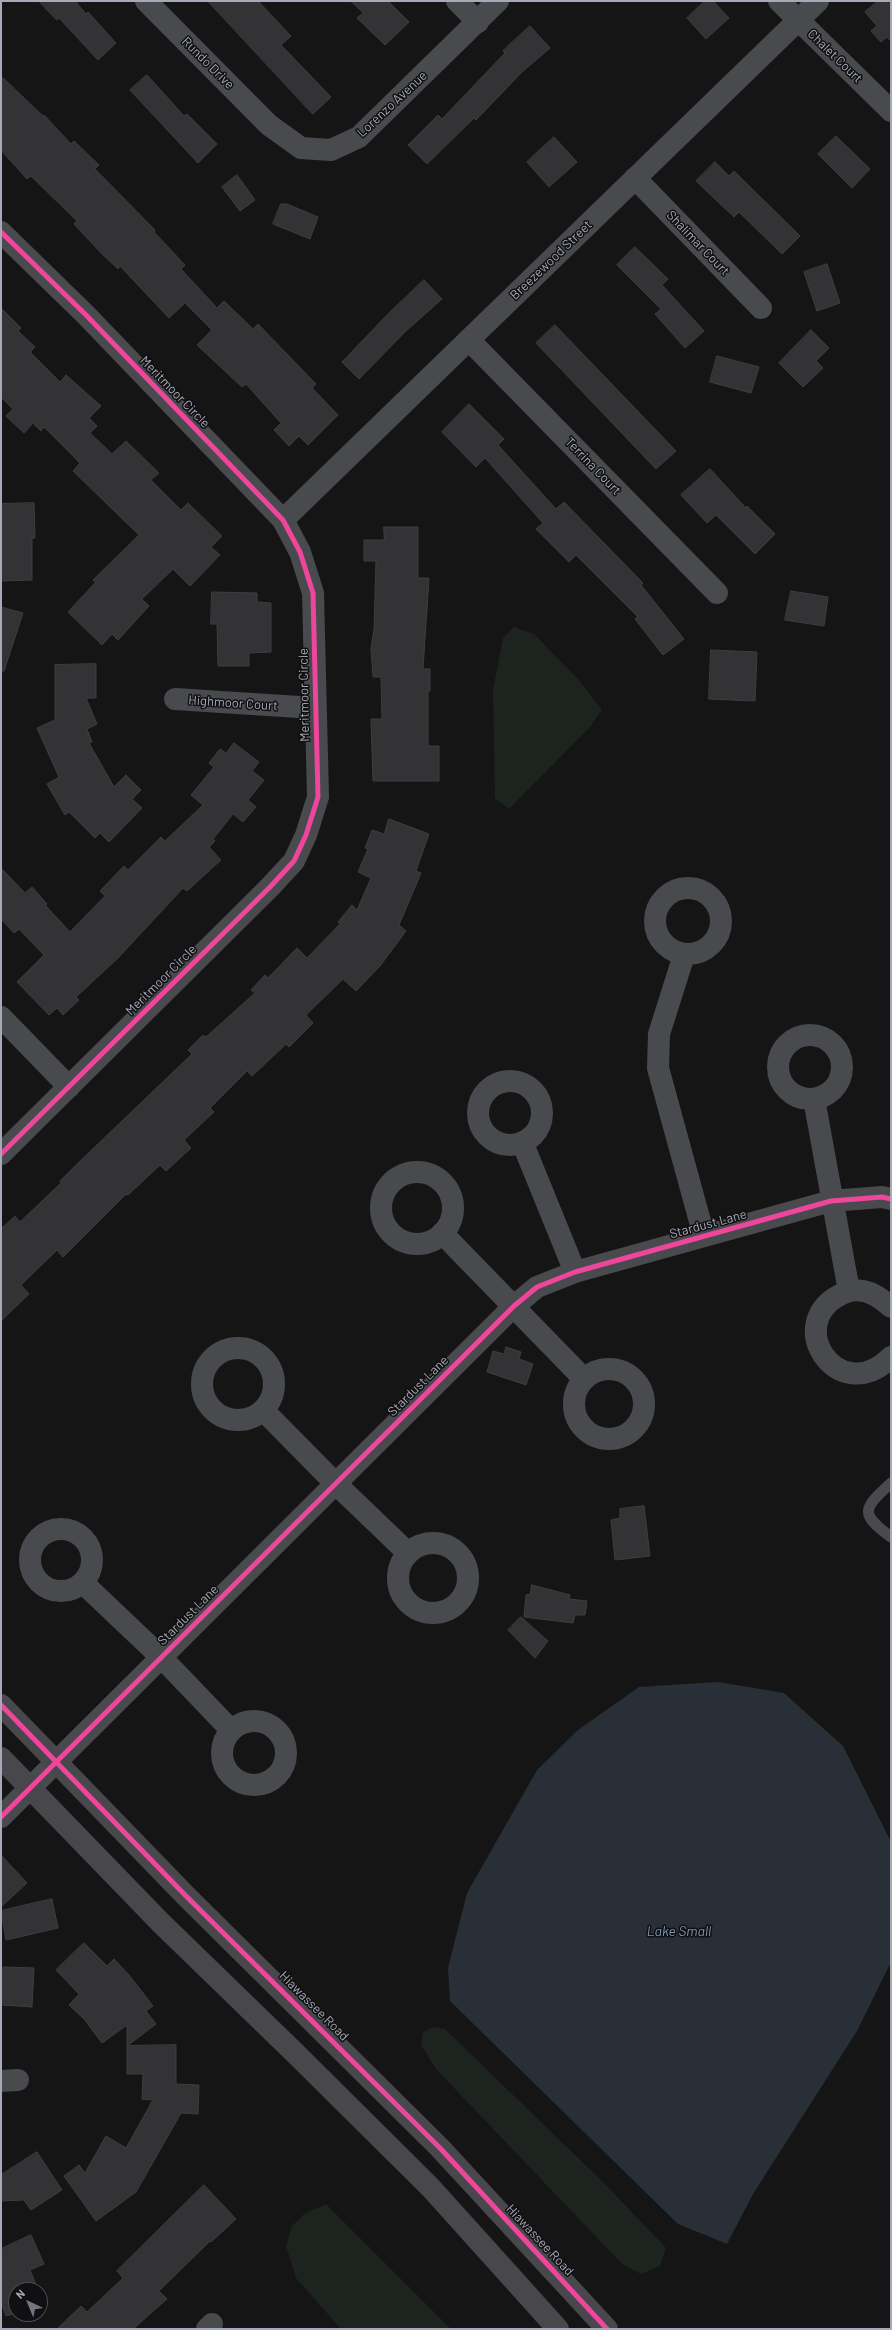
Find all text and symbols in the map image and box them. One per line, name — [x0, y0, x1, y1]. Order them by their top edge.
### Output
street label: Chalet Court — [804, 26, 866, 86]
street label: Rundo Drive — [179, 34, 237, 92]
street label: Lorenzo Avenue — [354, 68, 430, 140]
street label: Shalimar Court — [663, 207, 733, 279]
street label: Breezewood Street — [507, 217, 595, 303]
street label: Meritmoor Circle — [137, 353, 213, 431]
street label: Terrina Court — [562, 434, 624, 498]
street label: Meritmoor Circle — [295, 648, 313, 742]
street label: Highmoor Court — [188, 692, 278, 714]
street label: Meritmoor Circle — [122, 941, 200, 1019]
street label: Stardust Lane — [668, 1206, 748, 1242]
street label: Stardust Lane — [385, 1353, 451, 1419]
street label: Stardust Lane — [155, 1582, 221, 1648]
water label: Lake Small — [647, 1923, 711, 1939]
street label: Hiawassee Road — [276, 1968, 352, 2044]
street label: Hiawassee Road — [503, 2201, 577, 2279]
north arrow — [8, 2282, 48, 2322]
text: N — [13, 2287, 27, 2301]

